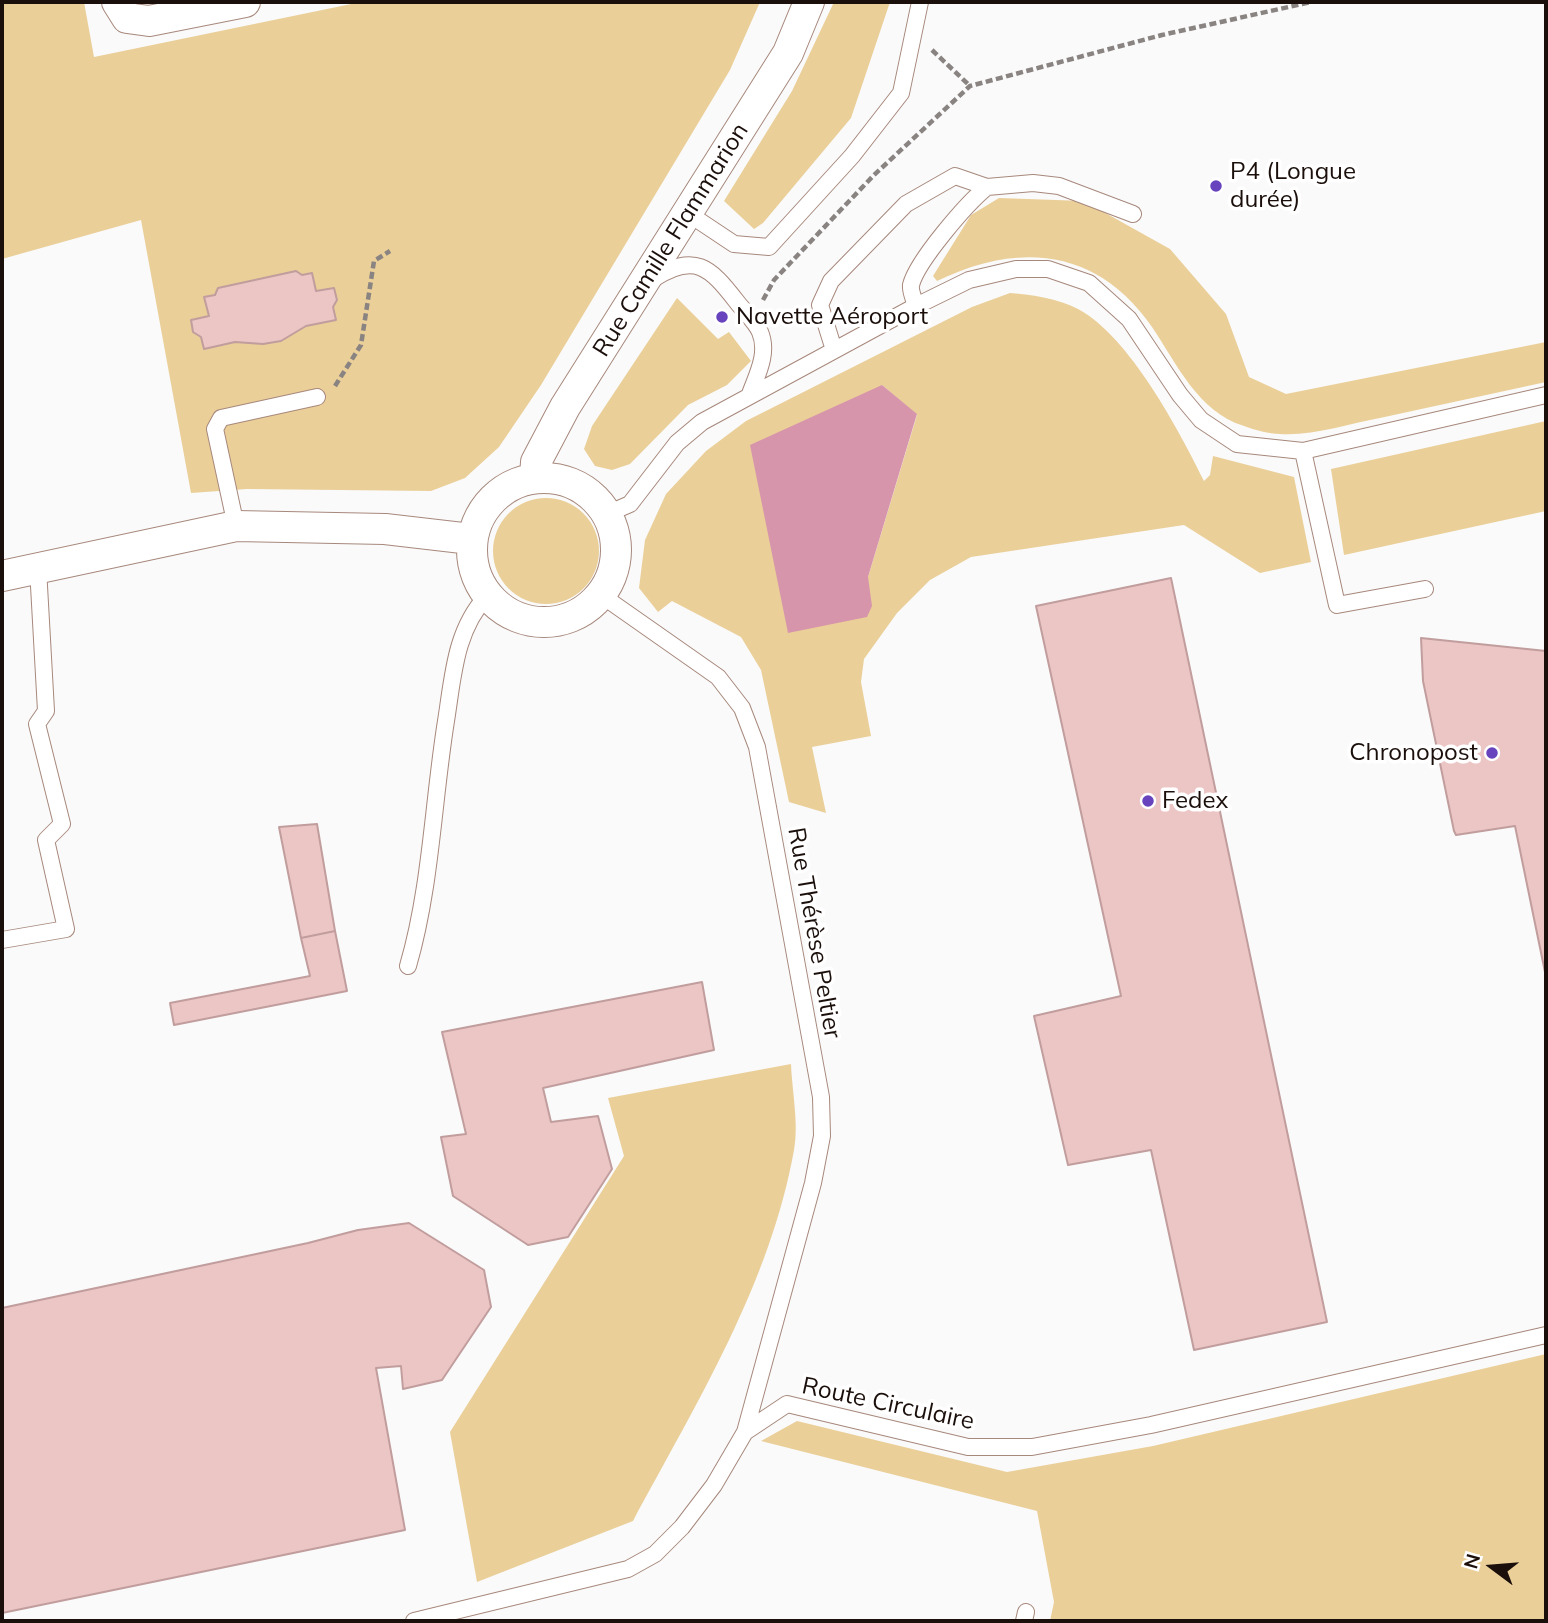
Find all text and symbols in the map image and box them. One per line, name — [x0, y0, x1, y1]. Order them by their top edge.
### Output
street label: Rue Camille Flammarion — [587, 118, 755, 362]
place label: P4 (Longue durée) — [1230, 158, 1356, 214]
marker: P4 (Longue durée) — [1208, 178, 1224, 194]
place label: Navette Aéroport — [736, 303, 928, 331]
marker: Navette Aéroport — [714, 309, 730, 325]
place label: Chronopost — [1349, 739, 1478, 767]
marker: Chronopost — [1484, 745, 1500, 761]
place label: Fedex — [1162, 787, 1228, 815]
marker: Fedex — [1140, 793, 1156, 809]
street label: Rue Thérèse Peltier — [781, 825, 847, 1041]
street label: Route Circulaire — [799, 1372, 977, 1436]
north arrow — [1457, 1532, 1527, 1602]
text: N — [1458, 1551, 1485, 1571]

